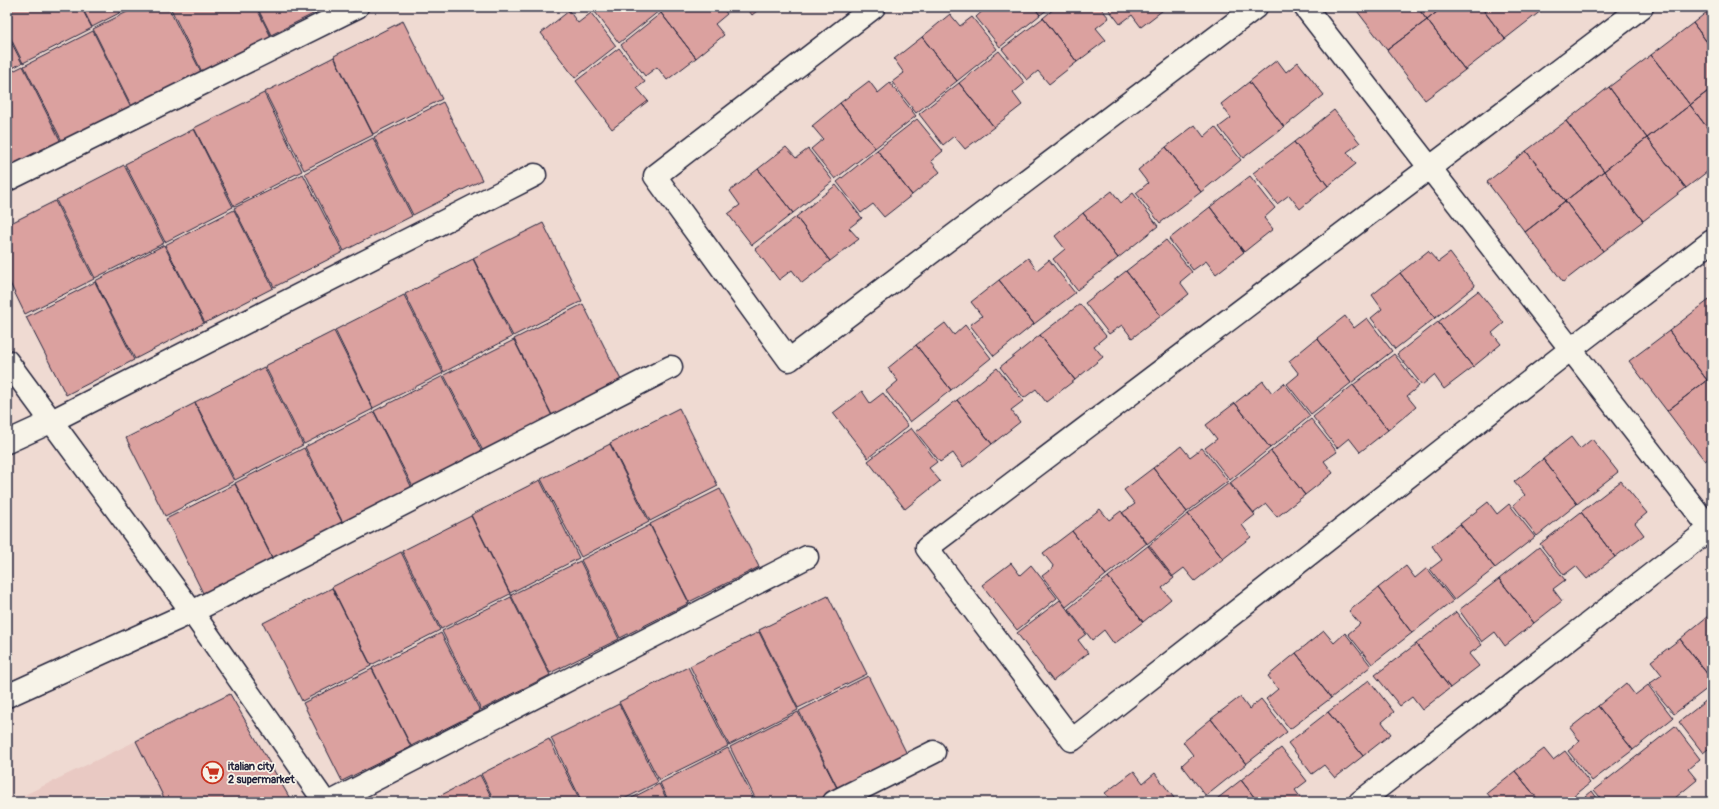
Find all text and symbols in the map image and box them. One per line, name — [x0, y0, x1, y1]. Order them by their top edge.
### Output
supermarket icon: italian city 2 supermarket — [200, 759, 226, 785]
place label: italian city 2 supermarket — [228, 760, 295, 786]

